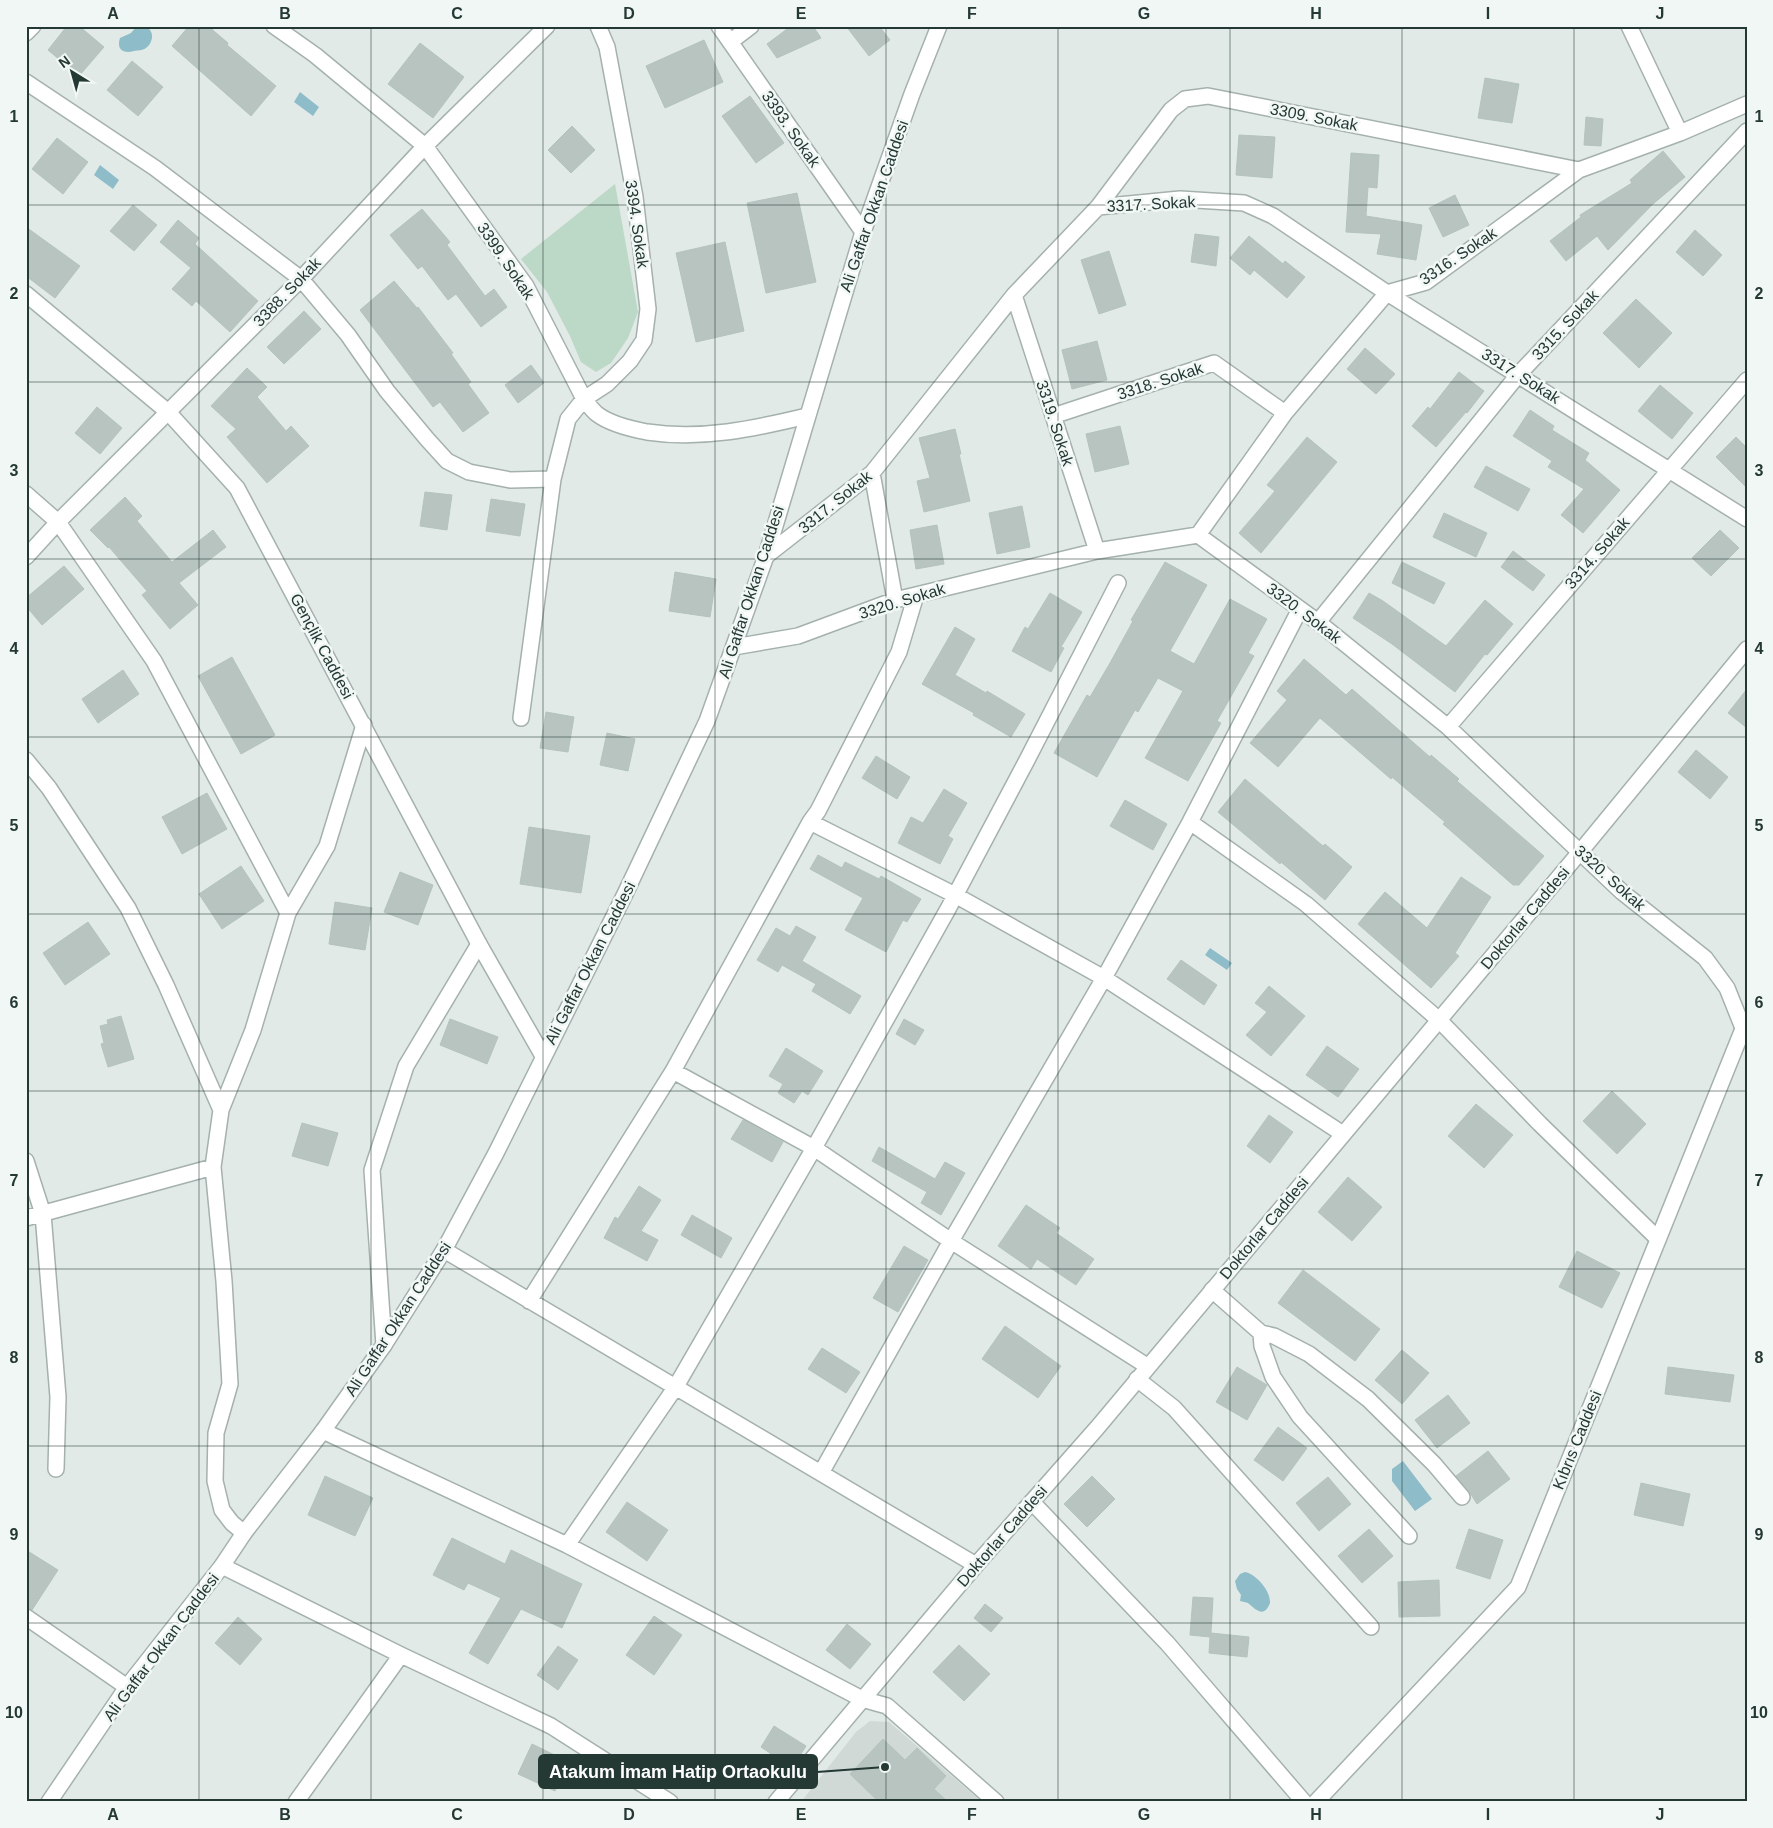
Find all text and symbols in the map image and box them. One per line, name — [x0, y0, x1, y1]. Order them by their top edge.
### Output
text: A — [107, 5, 119, 22]
text: B — [279, 5, 291, 22]
text: C — [451, 5, 463, 22]
text: D — [623, 5, 635, 22]
text: E — [796, 5, 807, 22]
text: F — [967, 5, 977, 22]
text: G — [1138, 5, 1150, 22]
text: H — [1310, 5, 1322, 22]
text: I — [1486, 5, 1490, 22]
text: J — [1656, 5, 1664, 22]
north arrow — [48, 48, 98, 98]
text: N — [55, 52, 73, 71]
street label: 3393. Sokak — [759, 88, 824, 171]
street label: 3309. Sokak — [1269, 100, 1360, 134]
text: 1 — [10, 108, 19, 125]
text: 1 — [1755, 108, 1764, 125]
street label: Ali Gaffar Okkan Caddesi — [837, 118, 911, 294]
street label: 3394. Sokak — [622, 179, 652, 270]
street label: 3317. Sokak — [1106, 193, 1197, 215]
street label: 3399. Sokak — [474, 219, 538, 303]
street label: 3316. Sokak — [1416, 224, 1500, 288]
street label: 3388. Sokak — [250, 253, 325, 330]
text: 2 — [10, 285, 19, 302]
text: 2 — [1755, 285, 1764, 302]
street label: 3315. Sokak — [1528, 286, 1602, 363]
street label: 3317. Sokak — [1479, 345, 1564, 407]
street label: 3318. Sokak — [1115, 359, 1206, 403]
street label: 3319. Sokak — [1033, 378, 1077, 469]
text: 3 — [10, 462, 19, 479]
text: 3 — [1755, 462, 1764, 479]
street label: 3317. Sokak — [795, 467, 876, 537]
street label: Ali Gaffar Okkan Caddesi — [715, 504, 787, 680]
street label: 3314. Sokak — [1561, 513, 1633, 592]
street label: 3320. Sokak — [1263, 579, 1345, 647]
street label: 3320. Sokak — [857, 580, 948, 622]
street label: Gençlik Caddesi — [287, 591, 357, 701]
text: 4 — [10, 640, 19, 657]
text: 4 — [1755, 640, 1764, 657]
text: 5 — [10, 817, 19, 834]
text: 5 — [1755, 817, 1764, 834]
street label: 3320. Sokak — [1571, 842, 1649, 915]
street label: Doktorlar Caddesi — [1477, 863, 1573, 973]
street label: Ali Gaffar Okkan Caddesi — [542, 879, 638, 1047]
text: 6 — [10, 994, 19, 1011]
text: 6 — [1755, 994, 1764, 1011]
text: 7 — [10, 1172, 19, 1189]
text: 7 — [1755, 1172, 1764, 1189]
street label: Doktorlar Caddesi — [1216, 1173, 1312, 1283]
street label: Ali Gaffar Okkan Caddesi — [342, 1239, 454, 1399]
text: 8 — [10, 1349, 19, 1366]
text: 8 — [1755, 1349, 1764, 1366]
street label: Kıbrıs Caddesi — [1549, 1388, 1605, 1492]
street label: Doktorlar Caddesi — [954, 1482, 1050, 1590]
text: 9 — [10, 1526, 19, 1543]
text: 9 — [1755, 1526, 1764, 1543]
street label: Ali Gaffar Okkan Caddesi — [100, 1570, 222, 1724]
text: 10 — [5, 1704, 23, 1721]
text: 10 — [1750, 1704, 1768, 1721]
callout: Atakum İmam Hatip Ortaokulu — [539, 1755, 817, 1788]
text: Atakum İmam Hatip Ortaokulu — [549, 1762, 807, 1782]
text: A — [107, 1806, 119, 1823]
text: B — [279, 1806, 291, 1823]
text: C — [451, 1806, 463, 1823]
text: D — [623, 1806, 635, 1823]
text: E — [796, 1806, 807, 1823]
text: F — [967, 1806, 977, 1823]
text: G — [1138, 1806, 1150, 1823]
text: H — [1310, 1806, 1322, 1823]
text: I — [1486, 1806, 1490, 1823]
text: J — [1656, 1806, 1664, 1823]

